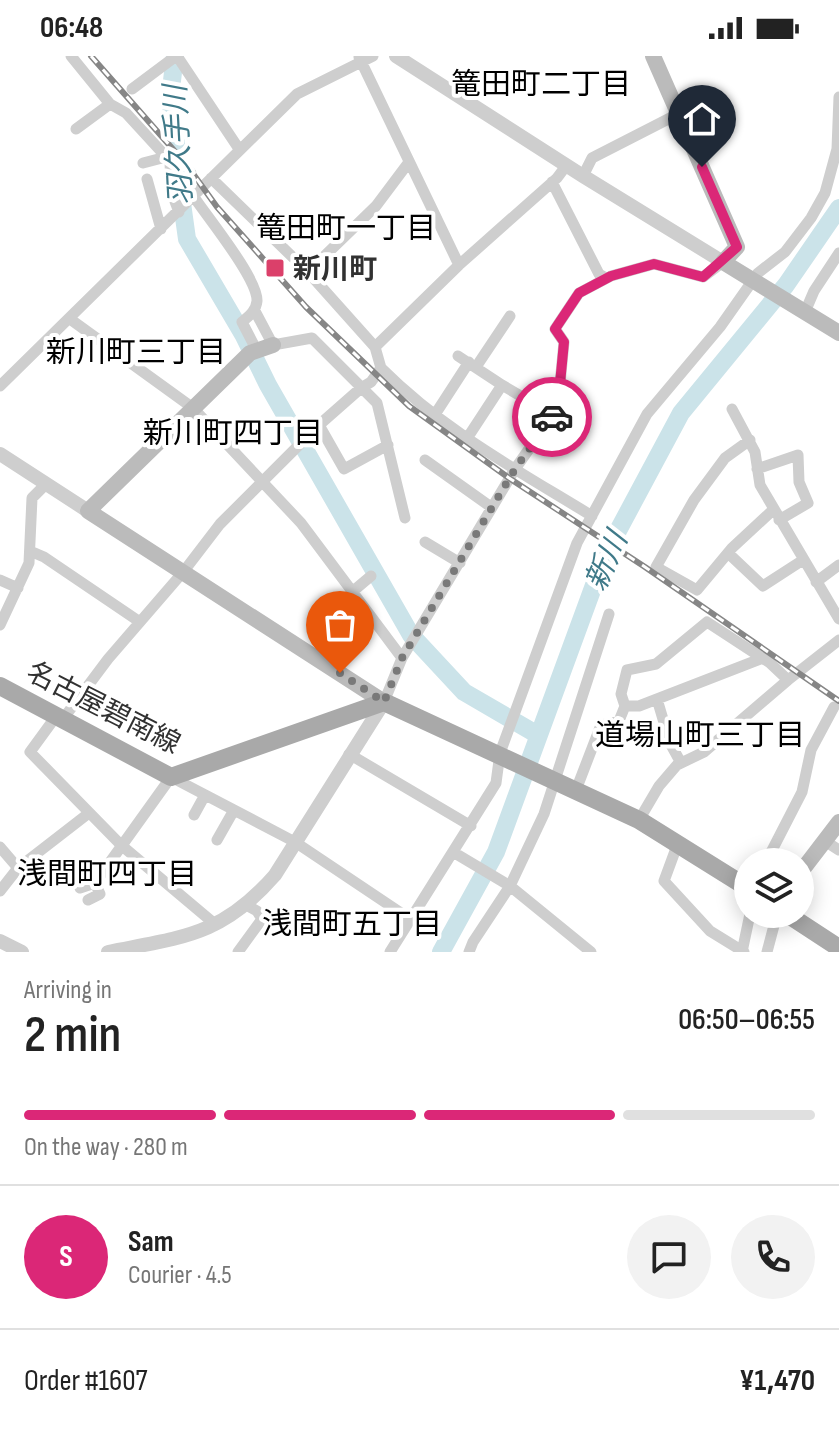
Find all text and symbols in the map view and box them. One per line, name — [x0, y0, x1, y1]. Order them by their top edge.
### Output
text: 06:48 — [40, 10, 103, 46]
district label: 篭田町二丁目 — [451, 67, 631, 103]
water label: 羽久手川 — [158, 81, 200, 206]
pin — [668, 85, 736, 167]
icon: home — [680, 97, 724, 141]
district label: 篭田町一丁目 — [256, 211, 436, 247]
place label: 新川町 — [293, 253, 377, 286]
marker: 新川町 — [264, 257, 286, 279]
district label: 新川町三丁目 — [46, 335, 226, 371]
courier — [512, 377, 592, 457]
icon: car — [530, 395, 574, 439]
district label: 新川町四丁目 — [143, 416, 323, 452]
water label: 新川 — [578, 524, 637, 596]
pin — [306, 591, 374, 673]
icon: bag — [318, 603, 362, 647]
street label: 名古屋碧南線 — [21, 655, 186, 761]
district label: 道場山町三丁目 — [595, 718, 805, 754]
map controls — [734, 848, 814, 928]
button: layers — [734, 848, 814, 928]
district label: 浅間町四丁目 — [17, 857, 197, 893]
district label: 浅間町五丁目 — [262, 907, 442, 943]
text: Arriving in — [24, 975, 112, 1006]
text: 06:50–06:55 — [678, 1002, 815, 1038]
text: 2 min — [24, 1004, 121, 1067]
text: On the way · 280 m — [24, 1132, 188, 1163]
button: chat — [627, 1215, 711, 1299]
button: phone — [731, 1215, 815, 1299]
text: Sam — [128, 1224, 174, 1260]
text: S — [59, 1239, 73, 1275]
text: Courier · 4.5 — [128, 1260, 232, 1291]
text: Order #1607 — [24, 1363, 147, 1399]
text: ¥1,470 — [739, 1363, 815, 1399]

